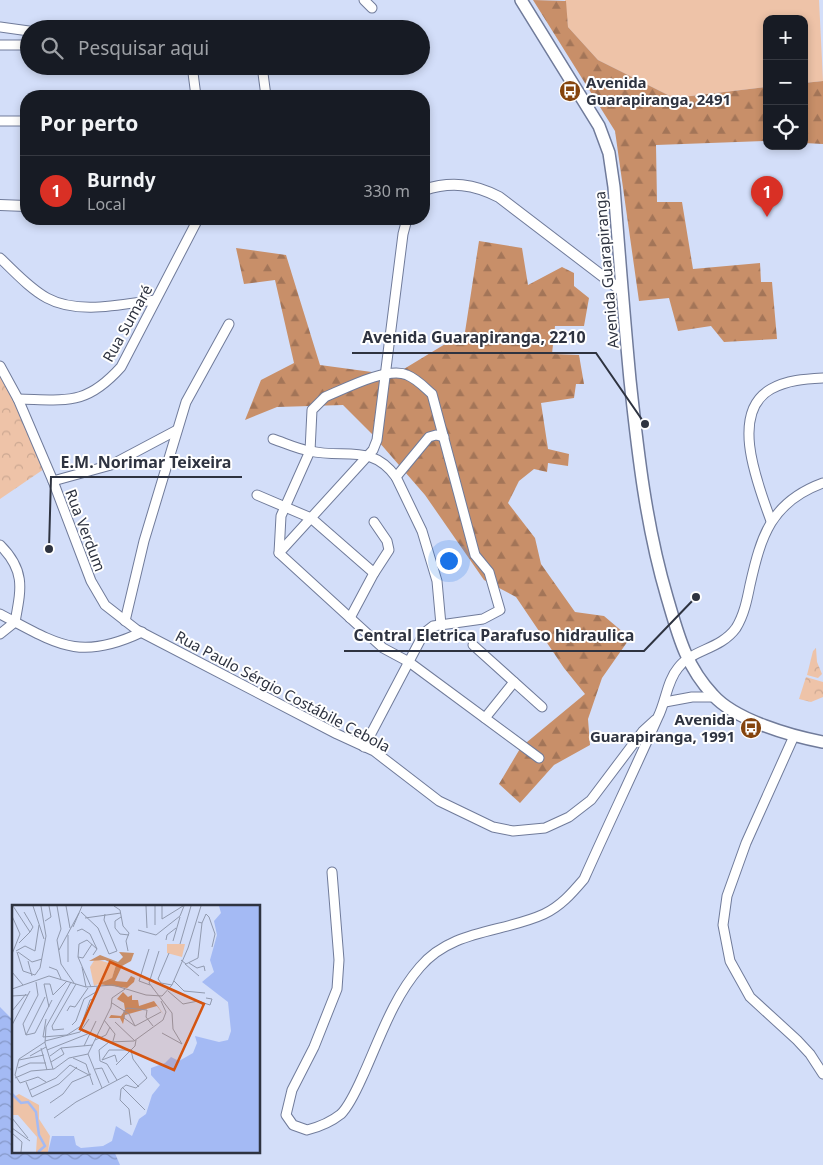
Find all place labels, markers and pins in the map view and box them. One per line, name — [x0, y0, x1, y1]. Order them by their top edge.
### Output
place label: Avenida Guarapiranga, 2491 — [586, 72, 731, 109]
bus stop icon: Avenida Guarapiranga, 2491 — [558, 79, 582, 103]
pin: 1 — [751, 176, 783, 217]
callout: Avenida Guarapiranga, 2210 — [352, 322, 596, 353]
callout: E.M. Norimar Teixeira — [51, 446, 242, 477]
callout: Central Eletrica Parafuso hidraulica — [344, 620, 644, 651]
place label: Avenida Guarapiranga, 1991 — [590, 709, 735, 746]
bus stop icon: Avenida Guarapiranga, 1991 — [739, 716, 763, 740]

